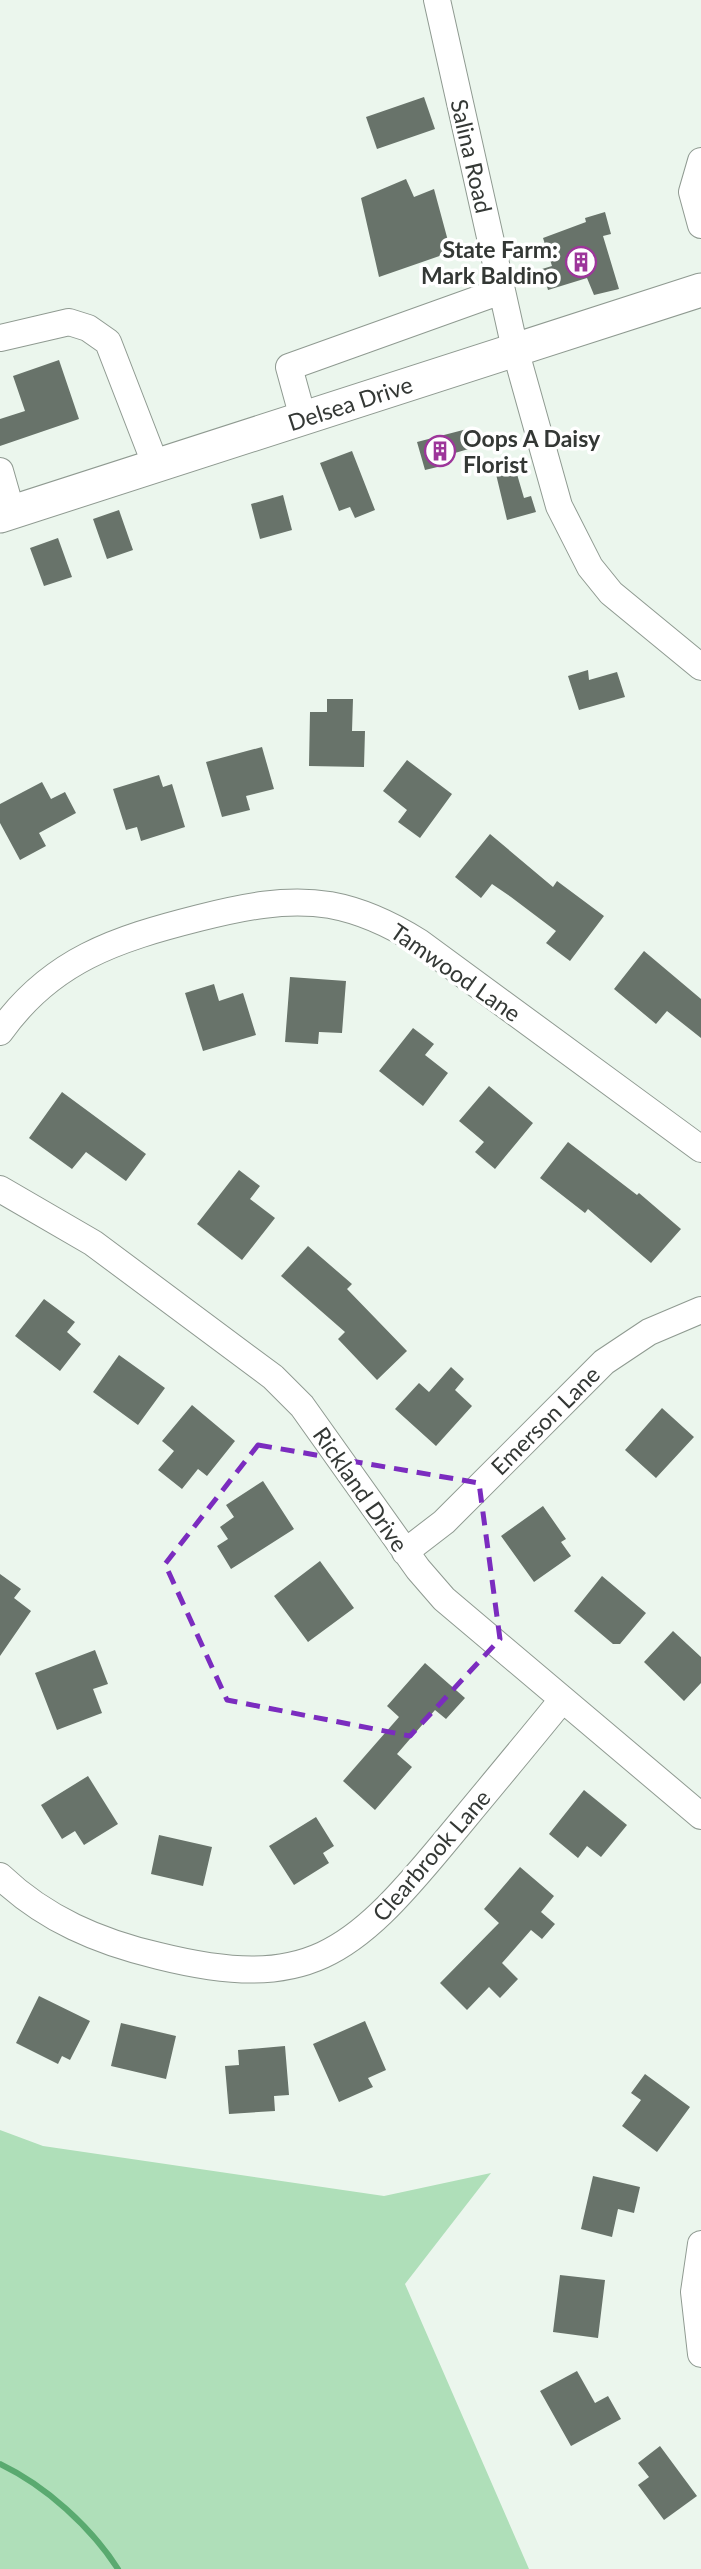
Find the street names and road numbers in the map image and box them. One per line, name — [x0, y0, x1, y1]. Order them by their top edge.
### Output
street label: Salina Road — [445, 96, 499, 216]
street label: Delsea Drive — [284, 370, 416, 436]
street label: Tamwood Lane — [386, 917, 526, 1027]
street label: Emerson Lane — [485, 1360, 605, 1480]
street label: Rickland Drive — [308, 1421, 414, 1557]
street label: Clearbrook Lane — [366, 1783, 496, 1927]

